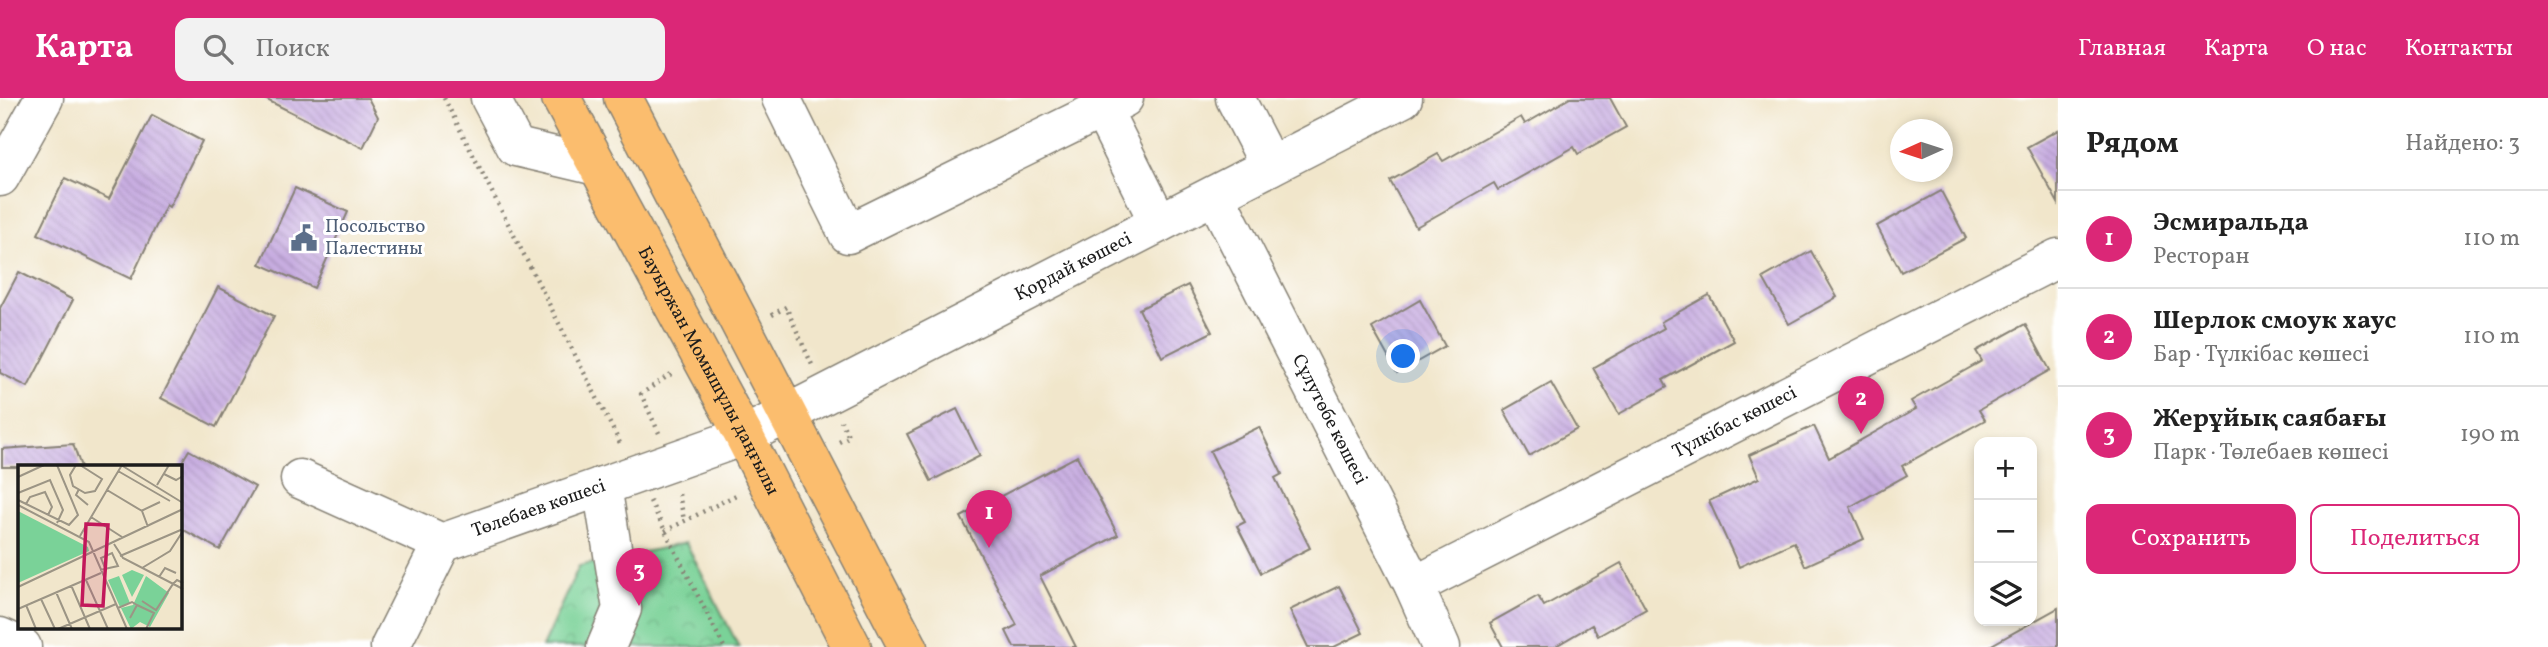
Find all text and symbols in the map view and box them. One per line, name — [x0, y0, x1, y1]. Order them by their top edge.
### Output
search box — [175, 18, 665, 81]
text: Карта — [35, 26, 133, 72]
icon: search — [199, 30, 237, 68]
text: Поиск — [255, 31, 330, 67]
text: Главная — [2078, 32, 2166, 66]
text: Карта — [2204, 32, 2269, 66]
text: О нас — [2307, 32, 2367, 66]
text: Контакты — [2405, 32, 2513, 66]
north arrow — [1890, 119, 1953, 182]
text: Рядом — [2086, 123, 2179, 165]
text: Найдено: 3 — [2405, 128, 2520, 160]
text: Эсмиральда — [2153, 205, 2309, 241]
place label: Посольство Палестины — [325, 214, 425, 262]
public building icon: Посольство Палестины — [289, 223, 319, 253]
text: 1 — [2104, 223, 2114, 255]
text: 110 m — [2463, 223, 2520, 255]
street label: Қордай көшесі — [1010, 226, 1137, 308]
text: Ресторан — [2153, 241, 2250, 273]
street label: Бауыржан Момышұлы даңғылы — [631, 242, 785, 500]
text: Шерлок смоук хаус — [2153, 303, 2396, 339]
text: 2 — [2103, 321, 2115, 353]
text: 110 m — [2463, 321, 2520, 353]
your location — [1386, 339, 1420, 373]
text: Бар · Түлкібас көшесі — [2153, 339, 2370, 371]
street label: Сұлутөбе көшесі — [1285, 350, 1373, 490]
pin: 2 — [1838, 376, 1884, 434]
street label: Түлкібас көшесі — [1668, 380, 1802, 465]
text: Жерұйық саябағы — [2153, 401, 2387, 437]
text: 3 — [2103, 419, 2115, 451]
text: 190 m — [2460, 419, 2520, 451]
map controls — [1974, 437, 2037, 626]
button: + — [1974, 437, 2037, 500]
text: Парк · Төлебаев көшесі — [2153, 437, 2389, 469]
inset map — [18, 465, 182, 630]
street label: Төлебаев көшесі — [468, 473, 610, 544]
pin: 1 — [966, 490, 1012, 548]
button: − — [1974, 500, 2037, 563]
button: Сохранить — [2086, 504, 2296, 574]
button: Поделиться — [2310, 504, 2520, 574]
pin: 3 — [616, 548, 662, 606]
button: layers — [1974, 563, 2037, 626]

